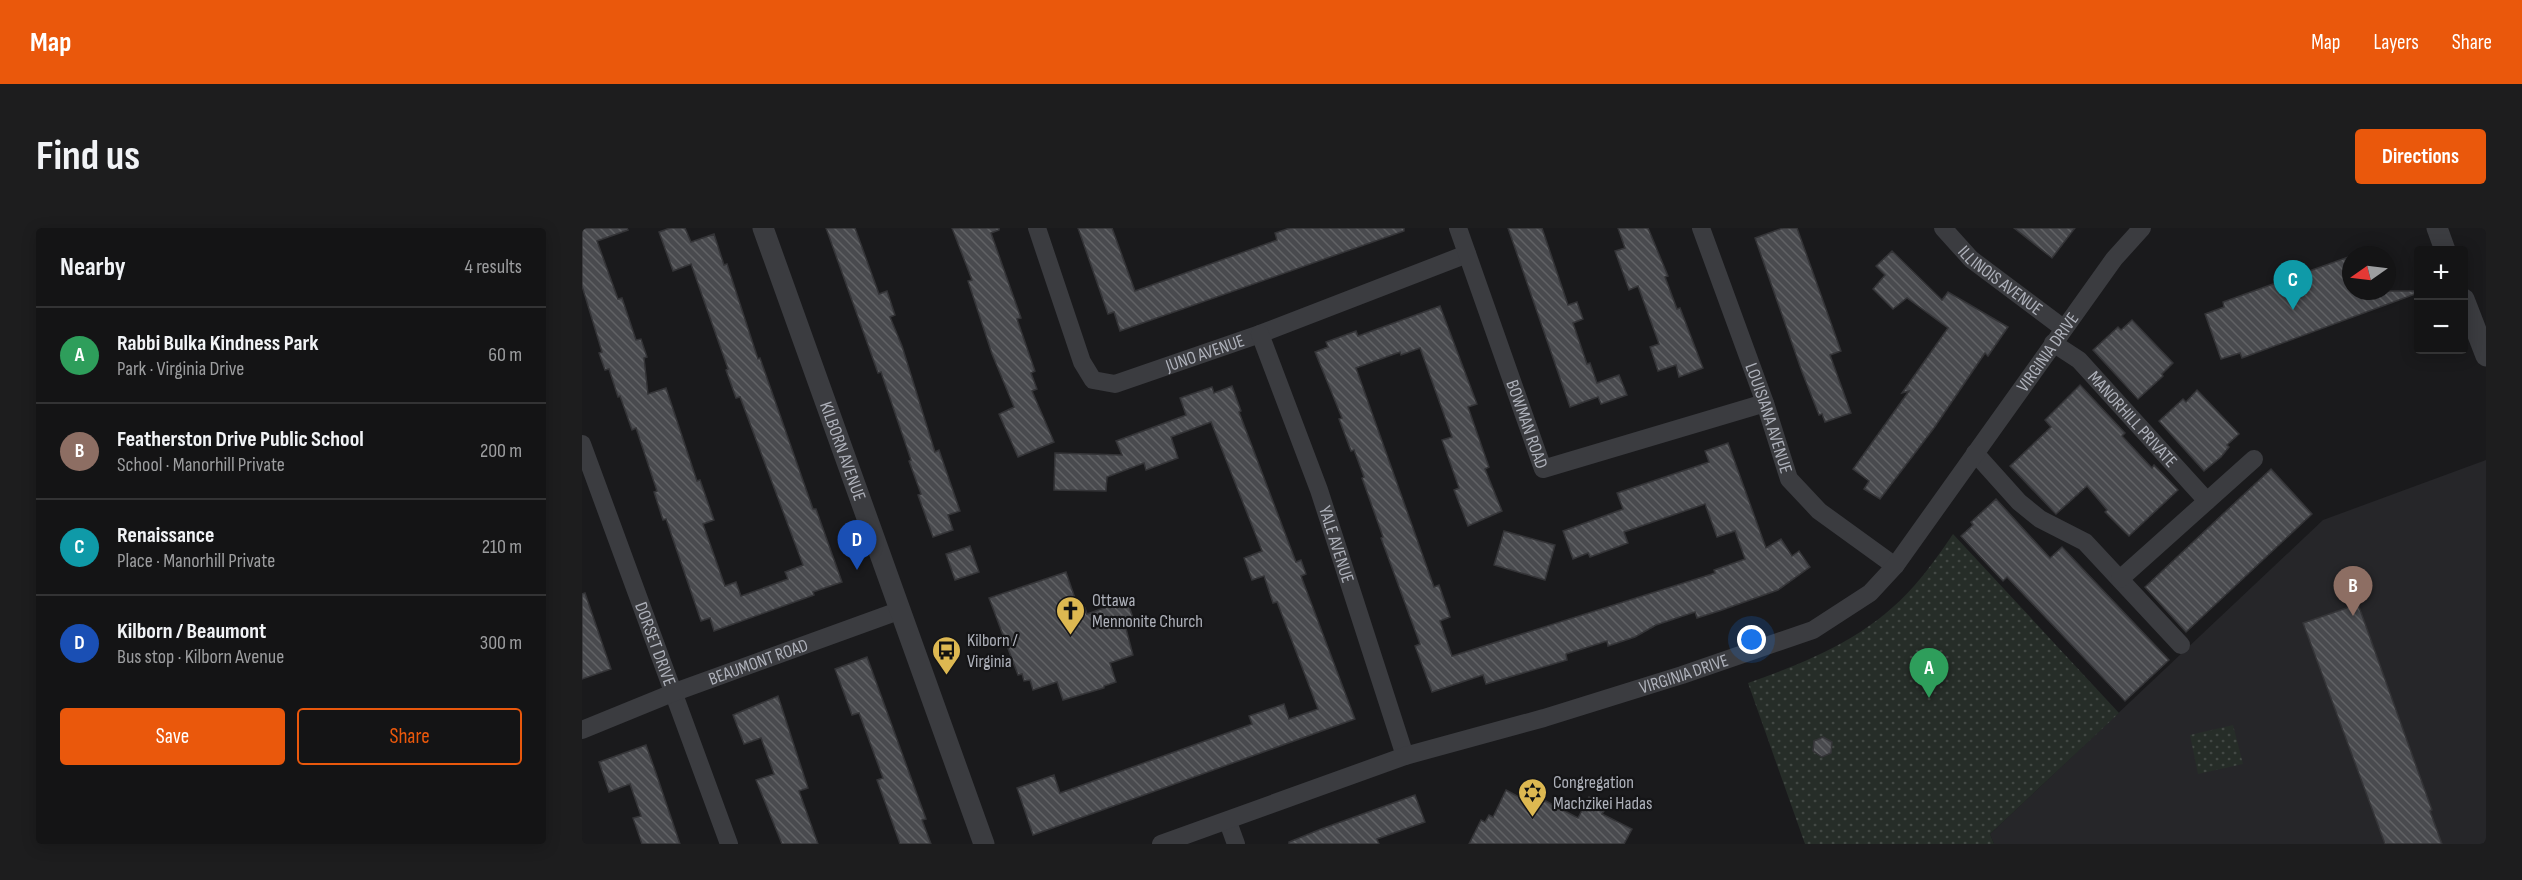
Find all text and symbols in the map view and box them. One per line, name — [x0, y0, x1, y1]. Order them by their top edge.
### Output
text: Map — [30, 26, 71, 59]
text: Map — [2311, 30, 2340, 55]
text: Layers — [2373, 30, 2419, 55]
text: Share — [2452, 30, 2492, 55]
button: Directions — [2355, 129, 2486, 184]
text: Find us — [36, 131, 140, 182]
street label: ILLINOIS AVENUE — [1953, 242, 2046, 320]
north arrow — [2342, 246, 2396, 300]
map controls — [2414, 246, 2468, 354]
button: + — [2414, 246, 2468, 300]
text: Nearby — [60, 252, 126, 283]
text: 4 results — [465, 255, 522, 279]
pin: C — [2274, 260, 2312, 310]
button: − — [2414, 300, 2468, 354]
street label: VIRGINIA DRIVE — [2013, 309, 2083, 396]
text: Rabbi Bulka Kindness Park — [117, 330, 319, 357]
street label: JUNO AVENUE — [1162, 330, 1247, 377]
text: A — [75, 343, 84, 367]
text: 60 m — [488, 343, 522, 367]
text: Park · Virginia Drive — [117, 357, 244, 381]
street label: LOUISIANA AVENUE — [1740, 360, 1797, 476]
street label: MANORHILL PRIVATE — [2083, 367, 2181, 472]
street label: BOWMAN ROAD — [1501, 377, 1552, 471]
street label: KILBORN AVENUE — [815, 399, 870, 504]
text: Featherston Drive Public School — [117, 426, 364, 453]
text: B — [75, 439, 84, 463]
text: 200 m — [480, 439, 522, 463]
text: School · Manorhill Private — [117, 453, 285, 477]
street label: YALE AVENUE — [1314, 503, 1358, 586]
pin: D — [838, 520, 876, 570]
text: Renaissance — [117, 522, 214, 549]
text: C — [74, 535, 85, 559]
text: 210 m — [482, 535, 522, 559]
text: Place · Manorhill Private — [117, 549, 275, 573]
pin: B — [2334, 566, 2372, 616]
place label: Ottawa Mennonite Church — [1092, 590, 1203, 632]
church icon: Ottawa Mennonite Church — [1055, 594, 1087, 636]
street label: DORSET DRIVE — [630, 599, 680, 689]
text: Kilborn / Beaumont — [117, 618, 266, 645]
your location — [1737, 625, 1766, 654]
place label: Kilborn / Virginia — [967, 630, 1019, 672]
text: D — [74, 631, 85, 655]
text: 300 m — [480, 631, 522, 655]
bus stop icon: Kilborn / Virginia — [930, 634, 962, 676]
street label: BEAUMONT ROAD — [706, 635, 811, 690]
text: Bus stop · Kilborn Avenue — [117, 645, 284, 669]
pin: A — [1910, 648, 1948, 698]
street label: VIRGINIA DRIVE — [1637, 650, 1731, 699]
button: Save — [60, 708, 285, 765]
button: Share — [297, 708, 522, 765]
place label: Congregation Machzikei Hadas — [1553, 772, 1652, 814]
synagogue icon: Congregation Machzikei Hadas — [1516, 776, 1548, 818]

